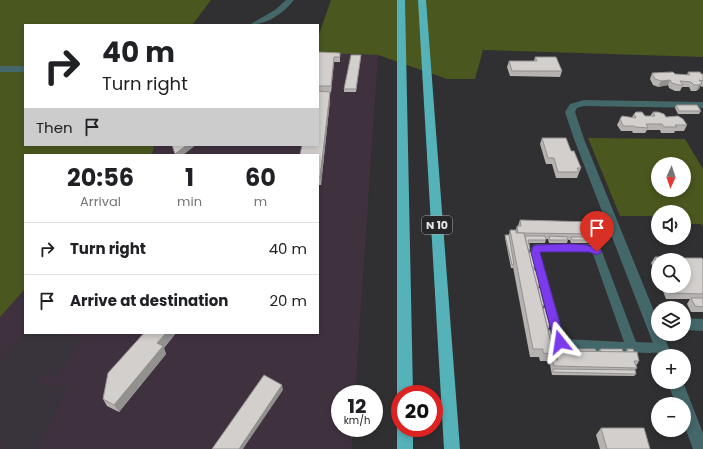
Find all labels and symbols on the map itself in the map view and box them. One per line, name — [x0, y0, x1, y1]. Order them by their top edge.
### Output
north arrow — [651, 157, 691, 197]
pin — [580, 211, 614, 252]
road number: N 10 — [422, 216, 452, 234]
position arrow — [539, 321, 581, 363]
speed limit sign: 20 — [391, 385, 443, 437]

